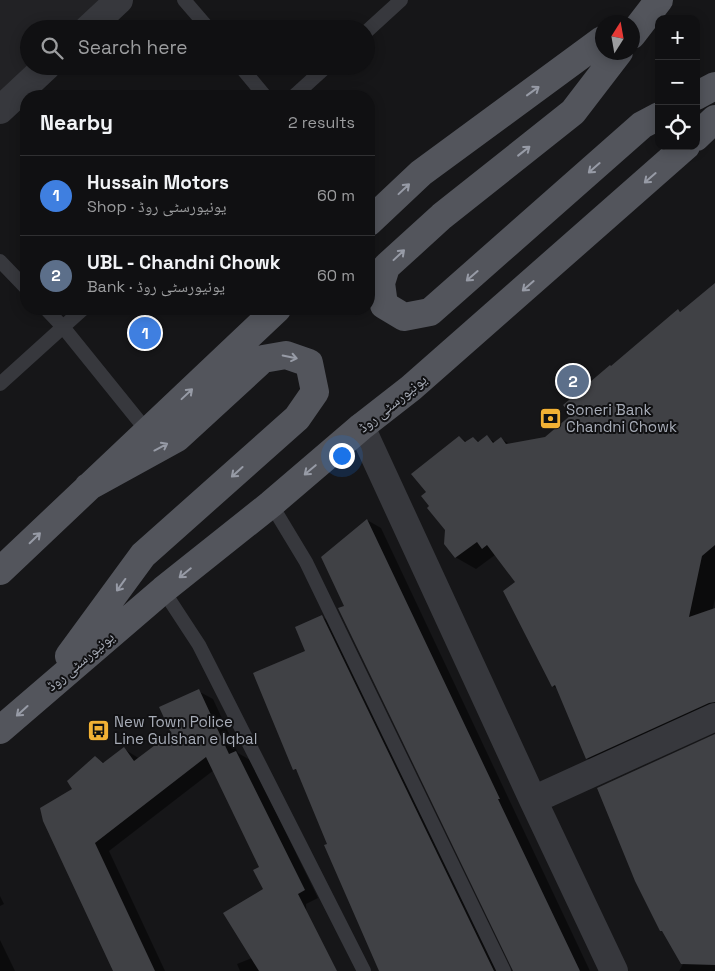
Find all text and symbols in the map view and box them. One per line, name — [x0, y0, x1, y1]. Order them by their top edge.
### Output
north arrow — [595, 15, 640, 60]
map controls — [655, 15, 700, 150]
button: + — [655, 15, 700, 60]
search box — [20, 20, 375, 75]
icon: search — [38, 34, 66, 62]
text: Search here — [78, 35, 188, 60]
button: − — [655, 60, 700, 105]
one-way arrow — [526, 85, 540, 96]
button: locate — [655, 105, 700, 150]
text: Nearby — [40, 109, 113, 136]
text: 2 results — [288, 112, 355, 133]
one-way arrow — [517, 145, 530, 156]
one-way arrow — [587, 163, 600, 174]
text: Hussain Motors — [87, 170, 229, 195]
one-way arrow — [643, 173, 656, 184]
one-way arrow — [398, 183, 411, 195]
text: 1 — [52, 185, 60, 206]
text: 60 m — [317, 185, 355, 206]
text: Shop · یونیورسٹی روڈ — [87, 196, 227, 217]
one-way arrow — [393, 249, 406, 261]
text: UBL - Chandni Chowk — [87, 250, 280, 275]
text: 2 — [51, 265, 61, 286]
text: 60 m — [317, 265, 355, 286]
one-way arrow — [465, 270, 478, 282]
text: Bank · یونیورسٹی روڈ — [87, 276, 225, 297]
one-way arrow — [521, 280, 534, 291]
pin: 1 — [129, 314, 161, 352]
one-way arrow — [282, 353, 298, 362]
pin: 2 — [557, 362, 589, 400]
street label: یونیورسٹی روڈ — [354, 369, 431, 437]
one-way arrow — [181, 388, 193, 400]
place label: Soneri Bank Chandni Chowk — [566, 400, 677, 436]
bank icon: Soneri Bank Chandni Chowk — [538, 406, 562, 430]
one-way arrow — [154, 442, 169, 452]
your location — [329, 443, 355, 469]
one-way arrow — [304, 464, 317, 476]
one-way arrow — [230, 466, 243, 477]
one-way arrow — [29, 531, 41, 544]
one-way arrow — [178, 567, 191, 578]
one-way arrow — [116, 578, 126, 592]
street label: یونیورسٹی روڈ — [42, 627, 119, 696]
one-way arrow — [15, 705, 28, 717]
place label: New Town Police Line Gulshan e Iqbal — [114, 712, 257, 748]
bus stop icon: New Town Police Line Gulshan e Iqbal — [86, 718, 110, 742]

